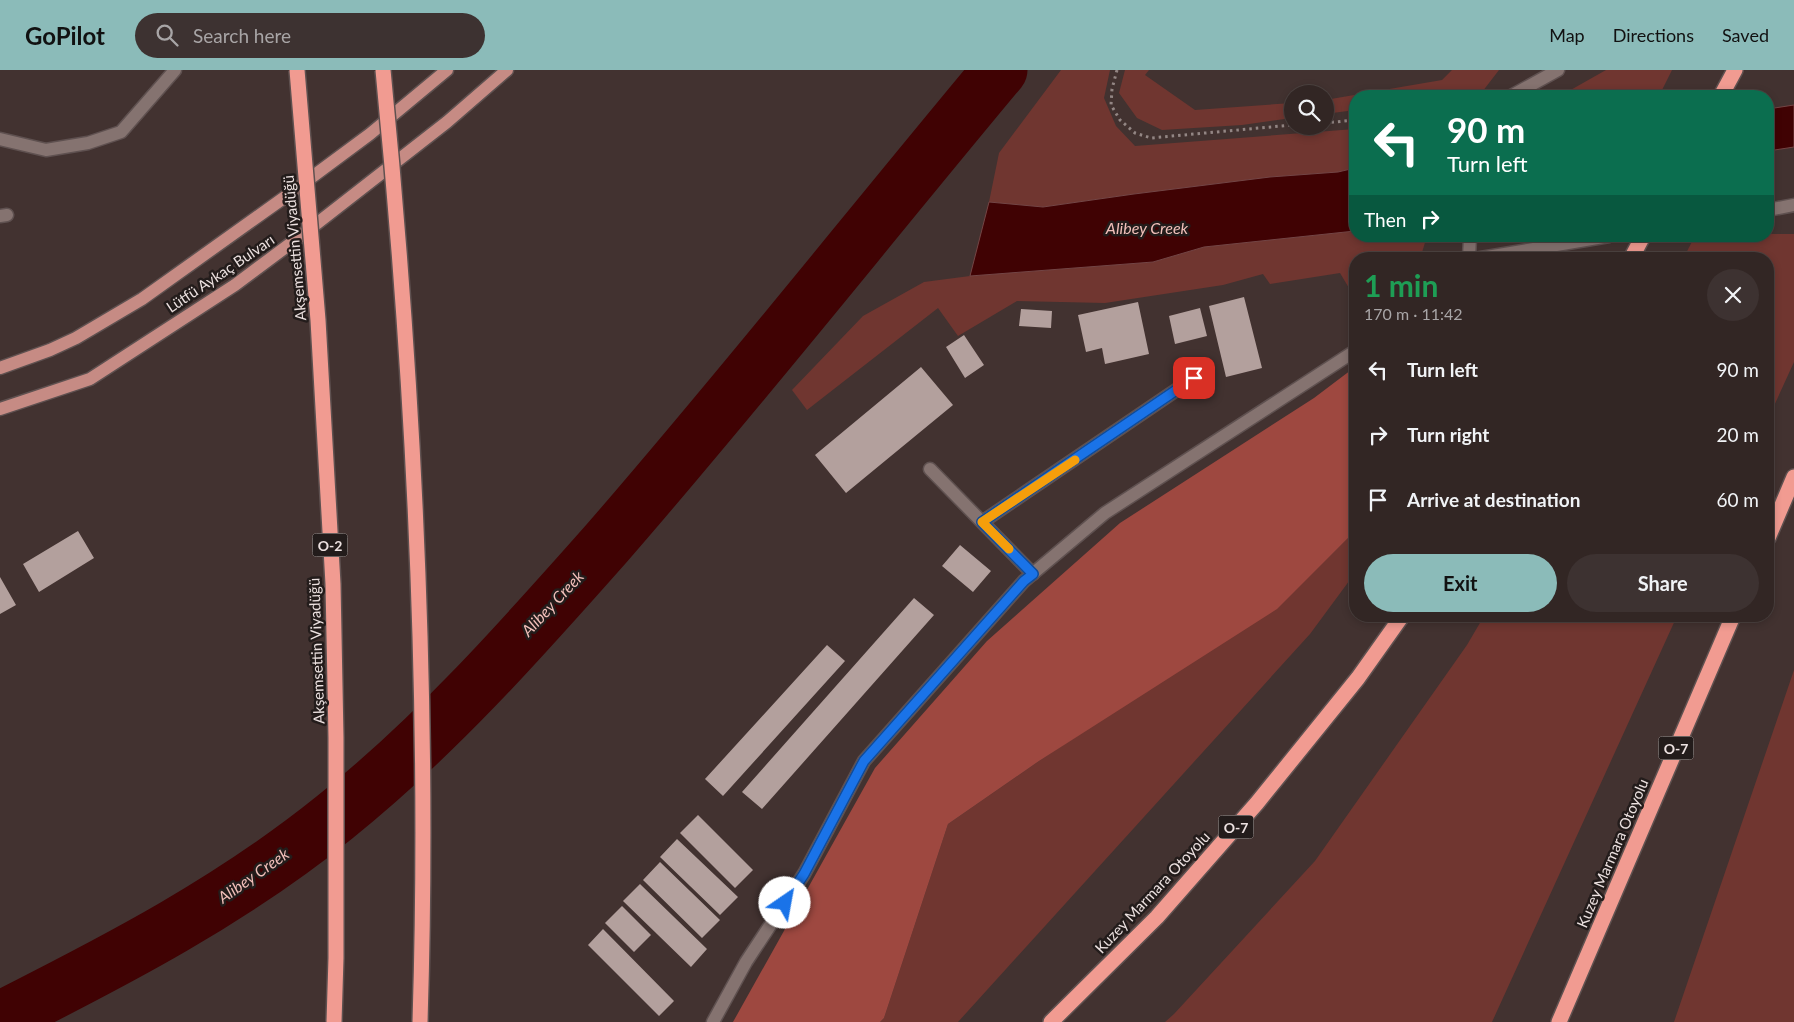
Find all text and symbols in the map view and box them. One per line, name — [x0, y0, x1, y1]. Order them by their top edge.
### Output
search box — [135, 13, 485, 58]
text: GoPilot — [25, 21, 105, 50]
icon: search — [153, 21, 181, 49]
text: Search here — [193, 24, 291, 47]
text: Map — [1549, 24, 1585, 46]
text: Directions — [1613, 24, 1694, 46]
text: Saved — [1722, 24, 1769, 46]
map controls — [1284, 85, 1334, 135]
button: search — [1284, 85, 1334, 135]
text: 90 m — [1447, 108, 1525, 150]
icon: left — [1364, 110, 1429, 175]
text: Turn left — [1447, 150, 1528, 177]
street label: Akşemsettin Viyadüğü — [279, 174, 309, 322]
icon: right — [1416, 205, 1444, 233]
text: Then — [1364, 208, 1406, 231]
water label: Alibey Creek — [1105, 218, 1189, 237]
street label: Lütfü Aykaç Bulvarı — [163, 230, 277, 316]
text: 1 min — [1364, 267, 1438, 303]
button: close — [1707, 269, 1759, 321]
text: 170 m · 11:42 — [1364, 304, 1463, 323]
icon: left — [1364, 356, 1392, 384]
pin — [1173, 357, 1215, 399]
text: Turn left — [1407, 358, 1478, 381]
text: 90 m — [1716, 358, 1759, 381]
icon: arrive — [1180, 364, 1208, 392]
icon: right — [1364, 421, 1392, 449]
text: Turn right — [1407, 423, 1489, 446]
text: 20 m — [1716, 423, 1759, 446]
icon: arrive — [1364, 486, 1392, 514]
text: Arrive at destination — [1407, 488, 1580, 511]
text: 60 m — [1716, 488, 1759, 511]
road number: O-2 — [312, 534, 348, 556]
button: Exit — [1364, 554, 1557, 612]
button: Share — [1567, 554, 1759, 612]
water label: Alibey Creek — [516, 566, 587, 640]
street label: Akşemsettin Viyadüğü — [304, 578, 328, 724]
road number: O-7 — [1658, 736, 1694, 760]
street label: Kuzey Marmara Otoyolu — [1572, 776, 1652, 930]
road number: O-7 — [1218, 816, 1254, 839]
street label: Kuzey Marmara Otoyolu — [1091, 827, 1213, 957]
water label: Alibey Creek — [213, 843, 293, 907]
position arrow — [758, 876, 810, 928]

